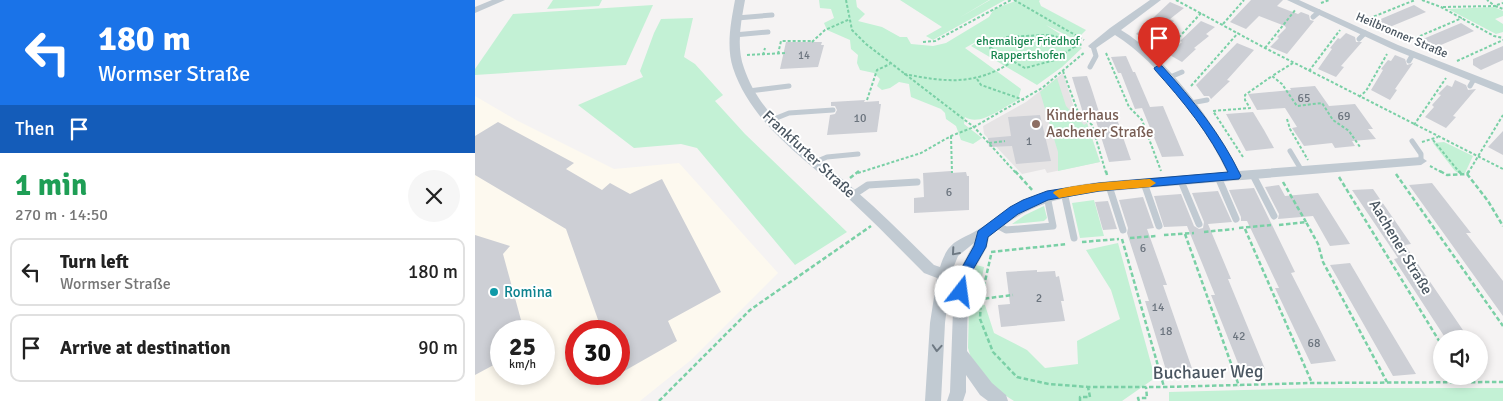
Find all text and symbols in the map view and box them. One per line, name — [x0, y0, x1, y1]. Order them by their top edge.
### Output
street label: Heilbronner Straße — [1353, 9, 1450, 62]
text: 180 m — [98, 17, 191, 60]
pin — [1138, 17, 1180, 68]
icon: left — [15, 20, 80, 85]
icon: arrive — [1145, 24, 1173, 52]
park label: ehemaliger Friedhof Rappertshofen — [976, 34, 1081, 63]
house number: 14 — [798, 49, 810, 62]
text: Wormser Straße — [98, 60, 250, 87]
house number: 65 — [1298, 91, 1310, 106]
street label: Frankfurter Straße — [759, 106, 859, 202]
place label: Kinderhaus Aachener Straße — [1046, 106, 1154, 141]
house number: 69 — [1338, 109, 1350, 124]
house number: 10 — [854, 111, 866, 126]
icon: arrive — [65, 115, 93, 143]
text: Then — [15, 117, 55, 141]
marker: Kinderhaus Aachener Straße — [1030, 118, 1042, 130]
house number: 1 — [1026, 134, 1032, 149]
text: 1 min — [15, 167, 87, 204]
button: close — [408, 170, 460, 222]
house number: 6 — [946, 185, 952, 200]
street label: Aachener Straße — [1366, 196, 1436, 298]
text: 270 m · 14:50 — [15, 205, 108, 225]
house number: 6 — [1140, 241, 1146, 256]
one-way arrow — [953, 246, 961, 255]
text: Turn left — [60, 250, 129, 274]
icon: left — [17, 258, 45, 286]
text: 180 m — [408, 260, 458, 284]
position arrow — [934, 265, 986, 317]
text: Wormser Straße — [60, 274, 171, 294]
place label: Romina — [504, 283, 552, 301]
marker: Romina — [488, 286, 500, 298]
house number: 2 — [1036, 291, 1042, 306]
house number: 14 — [1152, 300, 1165, 315]
speed limit sign: 30 — [565, 320, 630, 385]
house number: 18 — [1160, 324, 1172, 339]
house number: 42 — [1233, 329, 1245, 344]
map controls — [1433, 330, 1488, 385]
button: sound — [1433, 330, 1488, 385]
text: 25 — [509, 331, 536, 362]
icon: arrive — [17, 334, 45, 362]
text: Arrive at destination — [60, 336, 231, 360]
text: 90 m — [418, 336, 458, 360]
house number: 68 — [1308, 336, 1320, 351]
one-way arrow — [931, 344, 942, 352]
text: km/h — [509, 357, 536, 372]
street label: Buchauer Weg — [1153, 360, 1263, 384]

